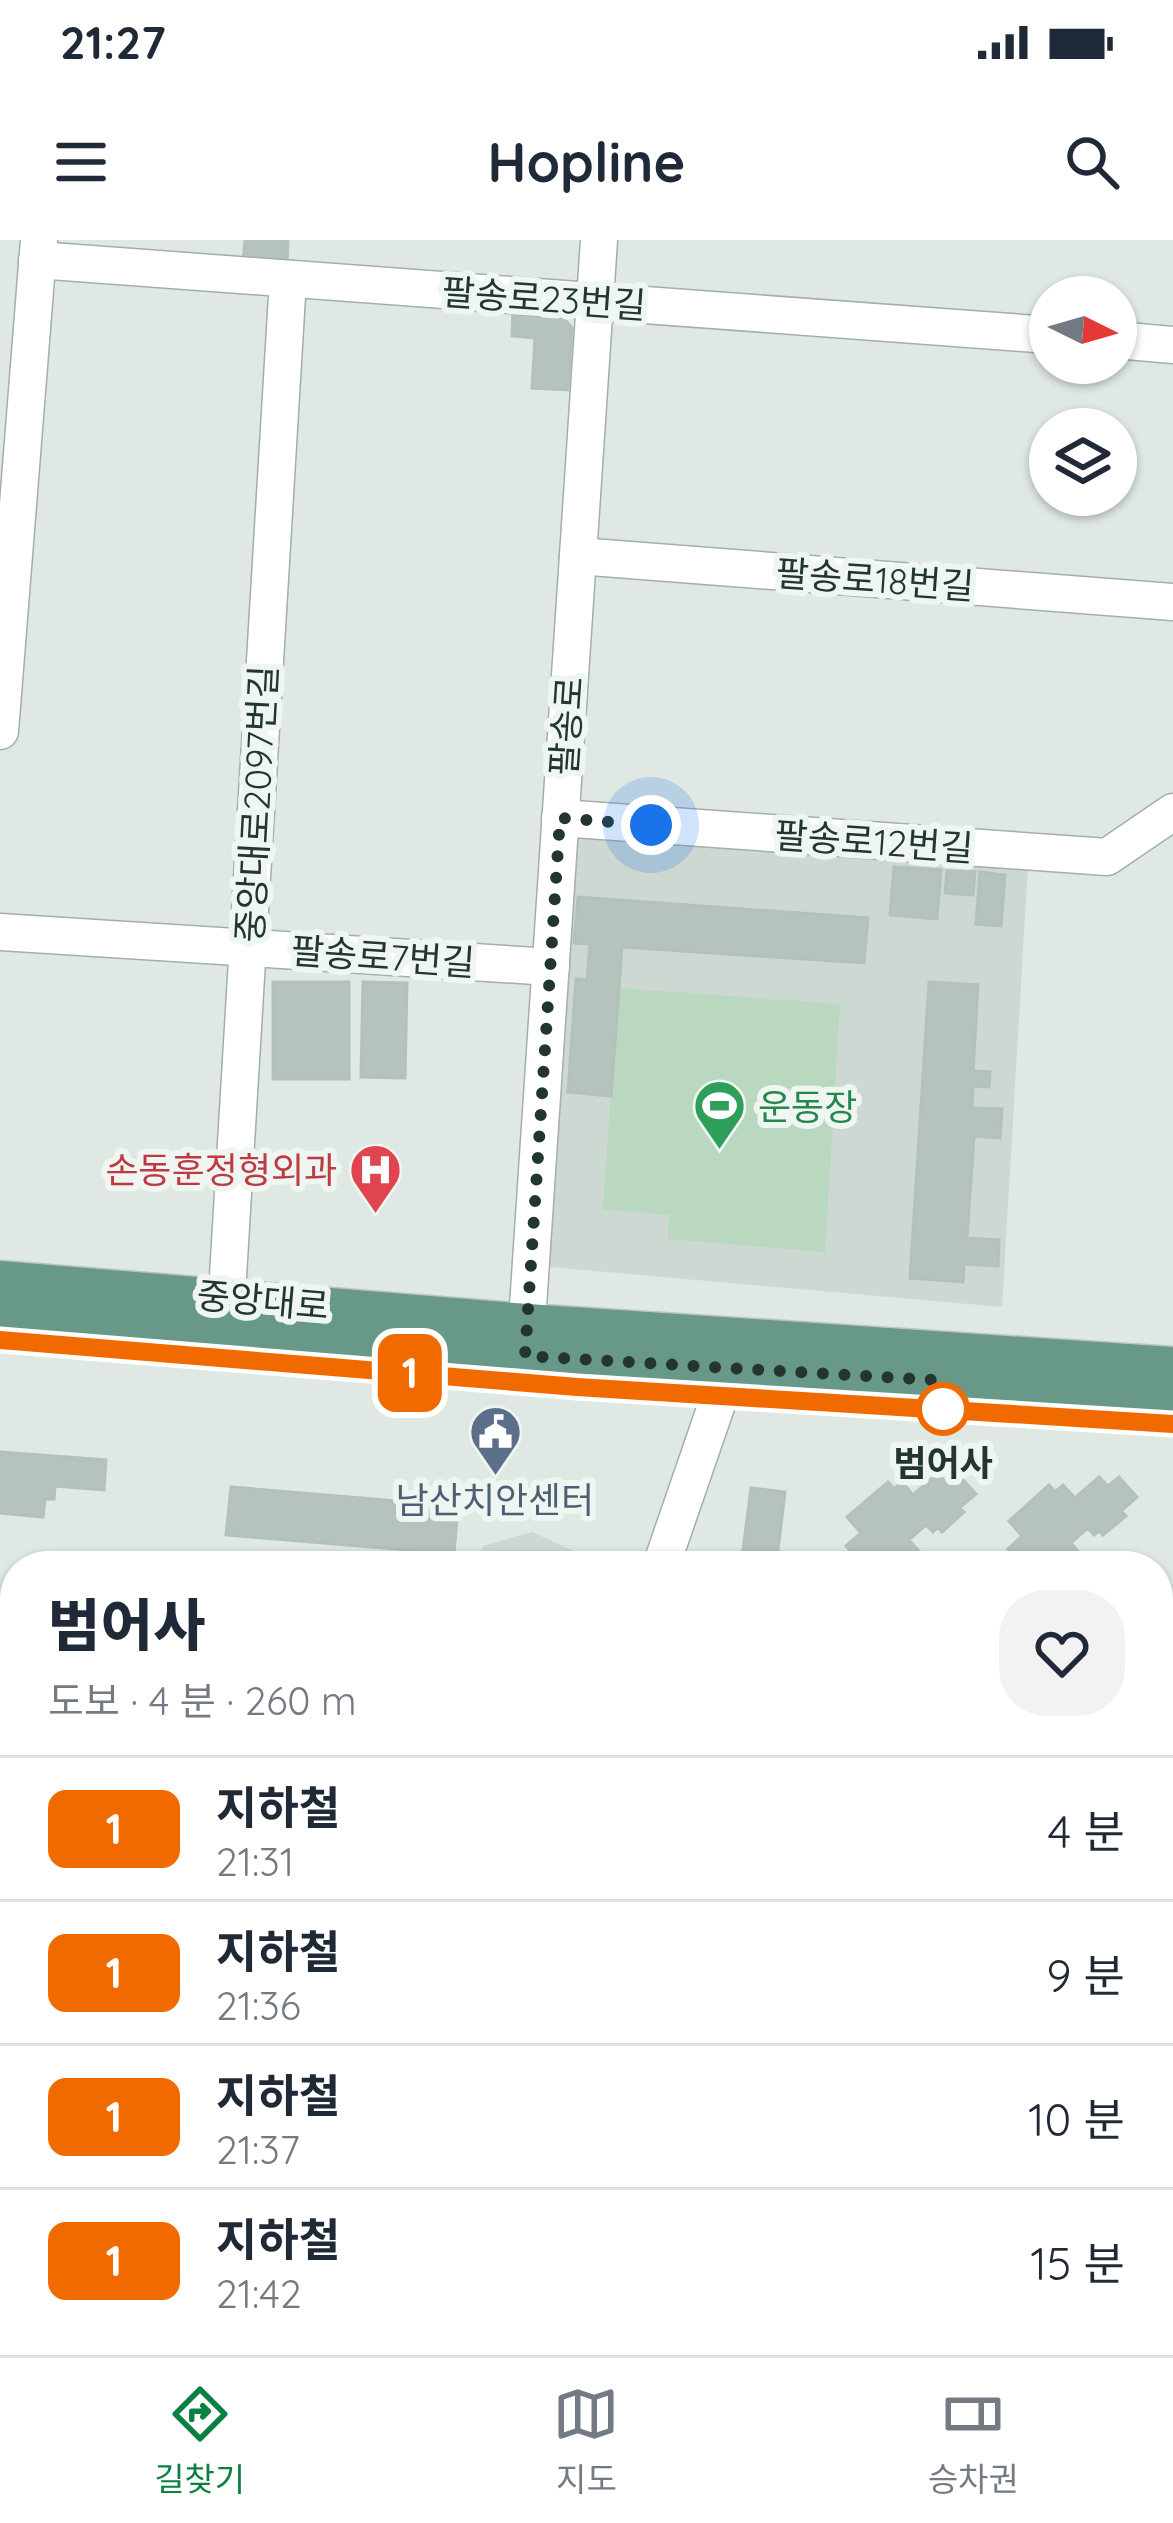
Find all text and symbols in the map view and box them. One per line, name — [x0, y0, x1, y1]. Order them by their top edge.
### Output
text: 21:27 — [60, 14, 166, 70]
text: Hopline — [488, 128, 685, 196]
icon: menu — [48, 129, 114, 195]
icon: search — [1059, 129, 1125, 195]
street label: 팔송로23번길 — [440, 268, 648, 328]
north arrow — [1029, 276, 1137, 384]
map controls — [1029, 276, 1137, 516]
button: layers — [1029, 408, 1137, 516]
street label: 팔송로18번길 — [774, 550, 976, 608]
street label: 중앙대로2097번길 — [226, 664, 286, 944]
street label: 팔송로 — [540, 675, 592, 777]
your location — [621, 795, 681, 855]
street label: 팔송로12번길 — [773, 812, 975, 870]
street label: 팔송로7번길 — [290, 927, 476, 985]
sports icon: 운동장 — [691, 1078, 747, 1152]
place label: 운동장 — [758, 1084, 857, 1129]
hospital icon: 손동훈정형외과 — [348, 1141, 404, 1215]
place label: 손동훈정형외과 — [105, 1147, 337, 1192]
street label: 중앙대로 — [195, 1272, 331, 1328]
line badge: 1 — [371, 1334, 449, 1412]
text: 1 — [402, 1346, 418, 1399]
marker: 범어사 — [918, 1384, 968, 1434]
public building icon: 남산치안센터 — [467, 1403, 523, 1477]
place label: 범어사 — [893, 1440, 993, 1485]
place label: 남산치안센터 — [396, 1477, 594, 1522]
text: 범어사 — [48, 1589, 205, 1660]
button: heart — [999, 1590, 1125, 1716]
text: 도보 · 4 분 · 260 m — [48, 1676, 357, 1725]
text: 지하철 — [216, 1779, 340, 1835]
text: 1 — [106, 1802, 122, 1855]
text: 4 분 — [1048, 1803, 1125, 1859]
text: 21:31 — [216, 1837, 294, 1886]
text: 지하철 — [216, 1923, 340, 1979]
text: 1 — [106, 1946, 122, 1999]
text: 9 분 — [1046, 1947, 1125, 2003]
text: 21:36 — [216, 1981, 301, 2030]
text: 지하철 — [216, 2067, 340, 2123]
text: 1 — [106, 2090, 122, 2143]
text: 10 분 — [1028, 2091, 1125, 2147]
text: 21:37 — [216, 2125, 300, 2174]
text: 지하철 — [216, 2211, 340, 2267]
text: 1 — [106, 2234, 122, 2287]
text: 15 분 — [1030, 2235, 1125, 2291]
text: 21:42 — [216, 2269, 302, 2318]
tab: 길찾기 — [154, 2381, 245, 2501]
tab: 지도 — [553, 2381, 619, 2501]
tab: 승차권 — [928, 2381, 1019, 2501]

